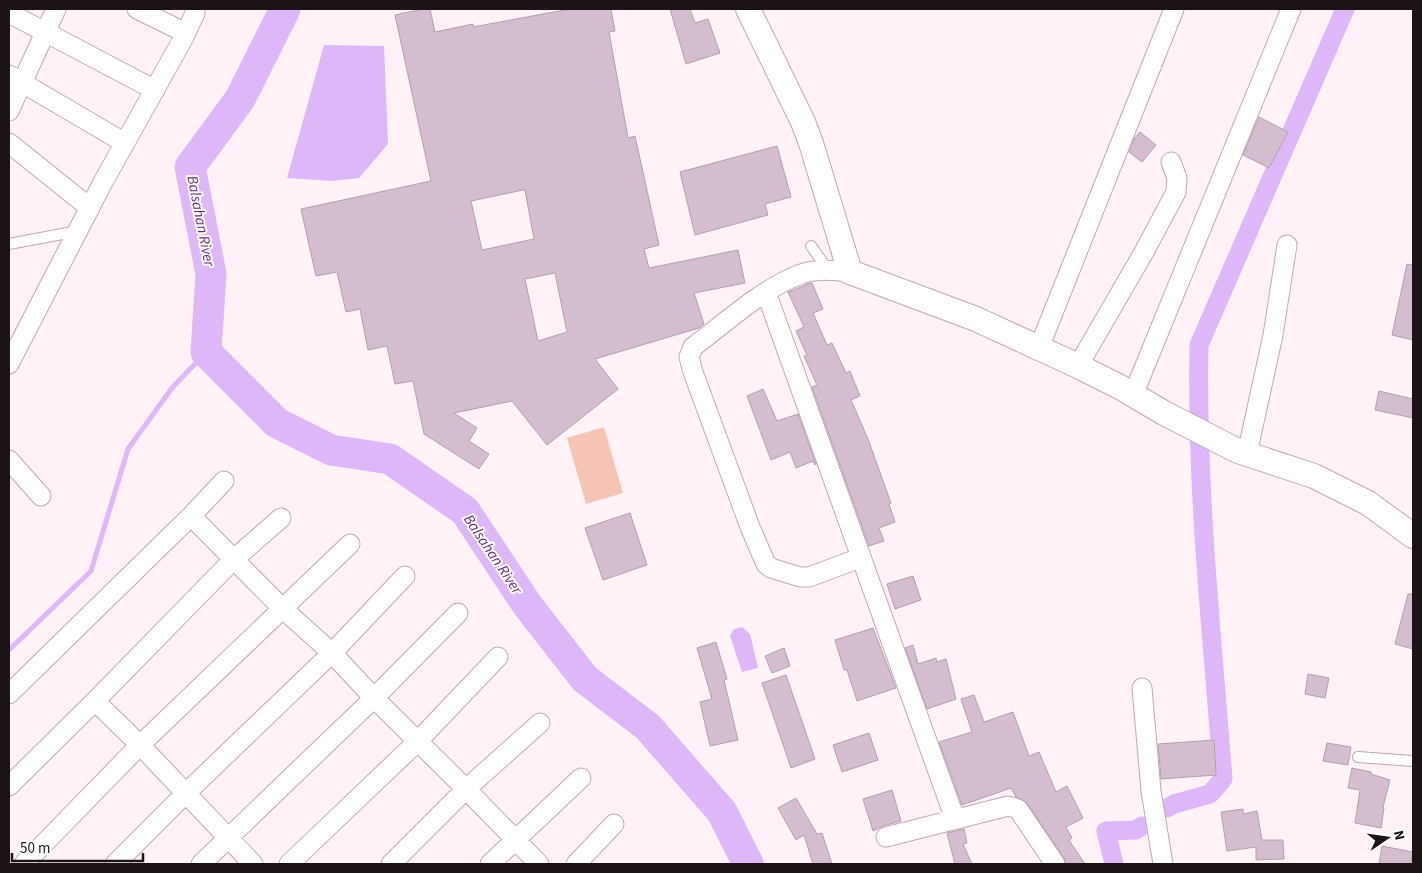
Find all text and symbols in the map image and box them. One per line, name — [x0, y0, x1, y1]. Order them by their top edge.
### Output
water label: Balsahan River — [181, 174, 220, 269]
water label: Balsahan River — [458, 510, 527, 599]
north arrow — [1362, 813, 1412, 863]
text: N — [1388, 829, 1409, 842]
scale bar — [12, 830, 144, 862]
text: 50 m — [20, 838, 50, 859]

